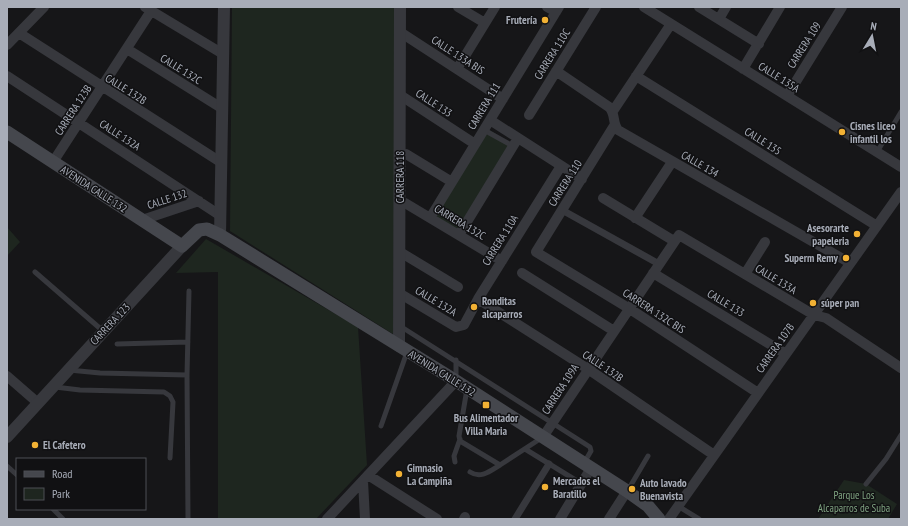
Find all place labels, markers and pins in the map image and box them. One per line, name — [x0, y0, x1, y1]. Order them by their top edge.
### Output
place label: Frutería — [506, 13, 537, 27]
marker: Frutería — [540, 15, 550, 25]
place label: Cisnes liceo infantil los — [850, 119, 896, 146]
marker: Cisnes liceo infantil los — [837, 127, 847, 137]
place label: Asesorarte papeleria — [806, 221, 849, 248]
marker: Asesorarte papeleria — [852, 229, 862, 239]
place label: Superm Remy — [784, 251, 839, 265]
marker: Superm Remy — [841, 253, 851, 263]
place label: Ronditas alcaparros — [482, 294, 522, 321]
place label: súper pan — [821, 296, 859, 310]
marker: súper pan — [808, 298, 818, 308]
marker: Ronditas alcaparros — [469, 302, 479, 312]
marker: Bus Alimentador Villa Maria — [481, 400, 491, 410]
place label: Bus Alimentador Villa Maria — [454, 411, 519, 438]
place label: El Cafetero — [43, 438, 86, 452]
marker: El Cafetero — [30, 440, 40, 450]
place label: Gimnasio La Campiña — [407, 461, 452, 488]
marker: Gimnasio La Campiña — [394, 469, 404, 479]
place label: Mercados el Baratillo — [553, 474, 600, 501]
place label: Auto lavado Buenavista — [639, 476, 687, 503]
marker: Mercados el Baratillo — [540, 482, 550, 492]
marker: Auto lavado Buenavista — [627, 484, 637, 494]

